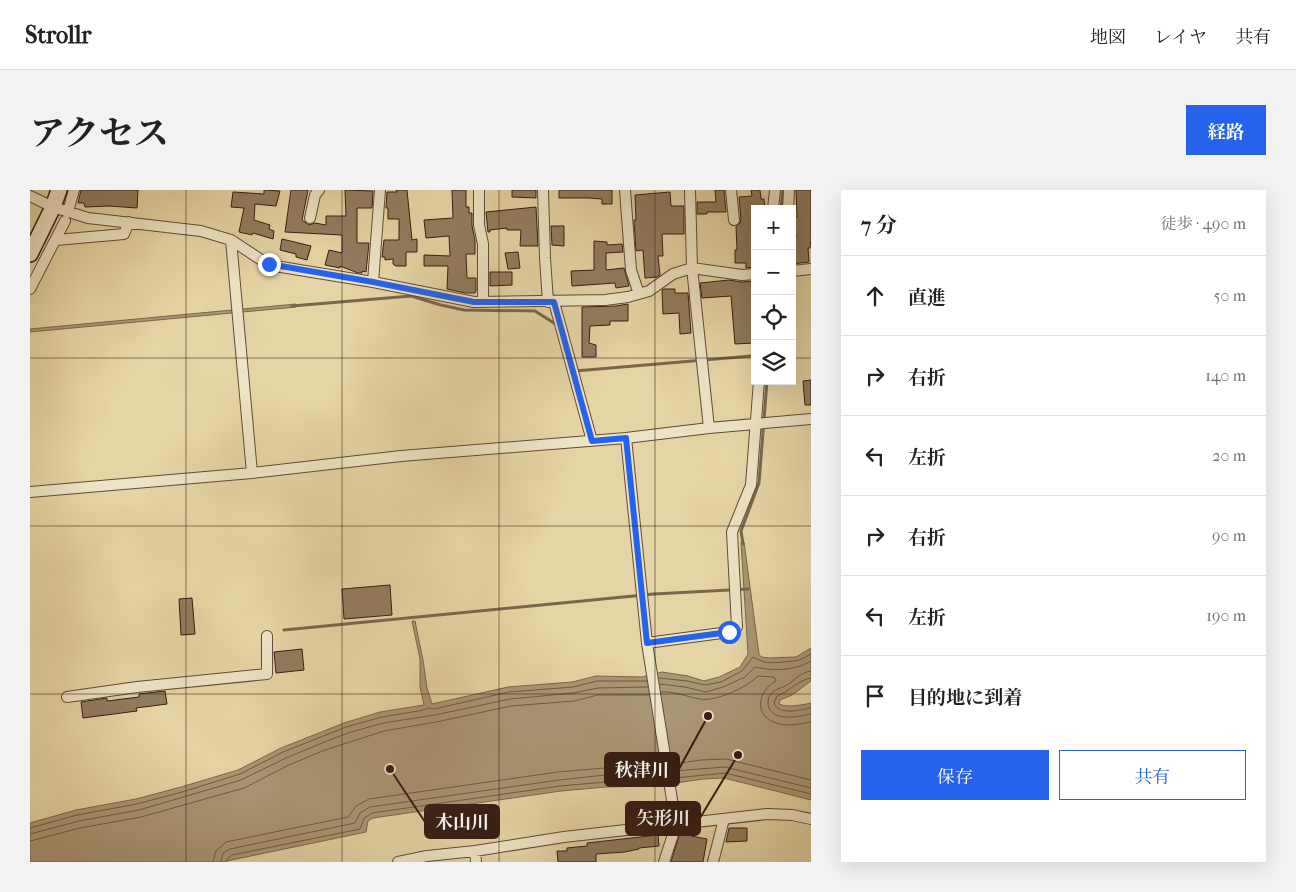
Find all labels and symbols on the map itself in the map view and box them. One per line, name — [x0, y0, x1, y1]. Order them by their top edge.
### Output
route end — [258, 253, 281, 276]
route start — [718, 621, 741, 644]
callout: 秋津川 — [605, 753, 679, 786]
text: 秋津川 — [615, 760, 669, 781]
callout: 矢形川 — [626, 802, 700, 835]
callout: 木山川 — [425, 805, 499, 838]
text: 矢形川 — [636, 808, 690, 829]
text: 木山川 — [435, 812, 489, 833]

